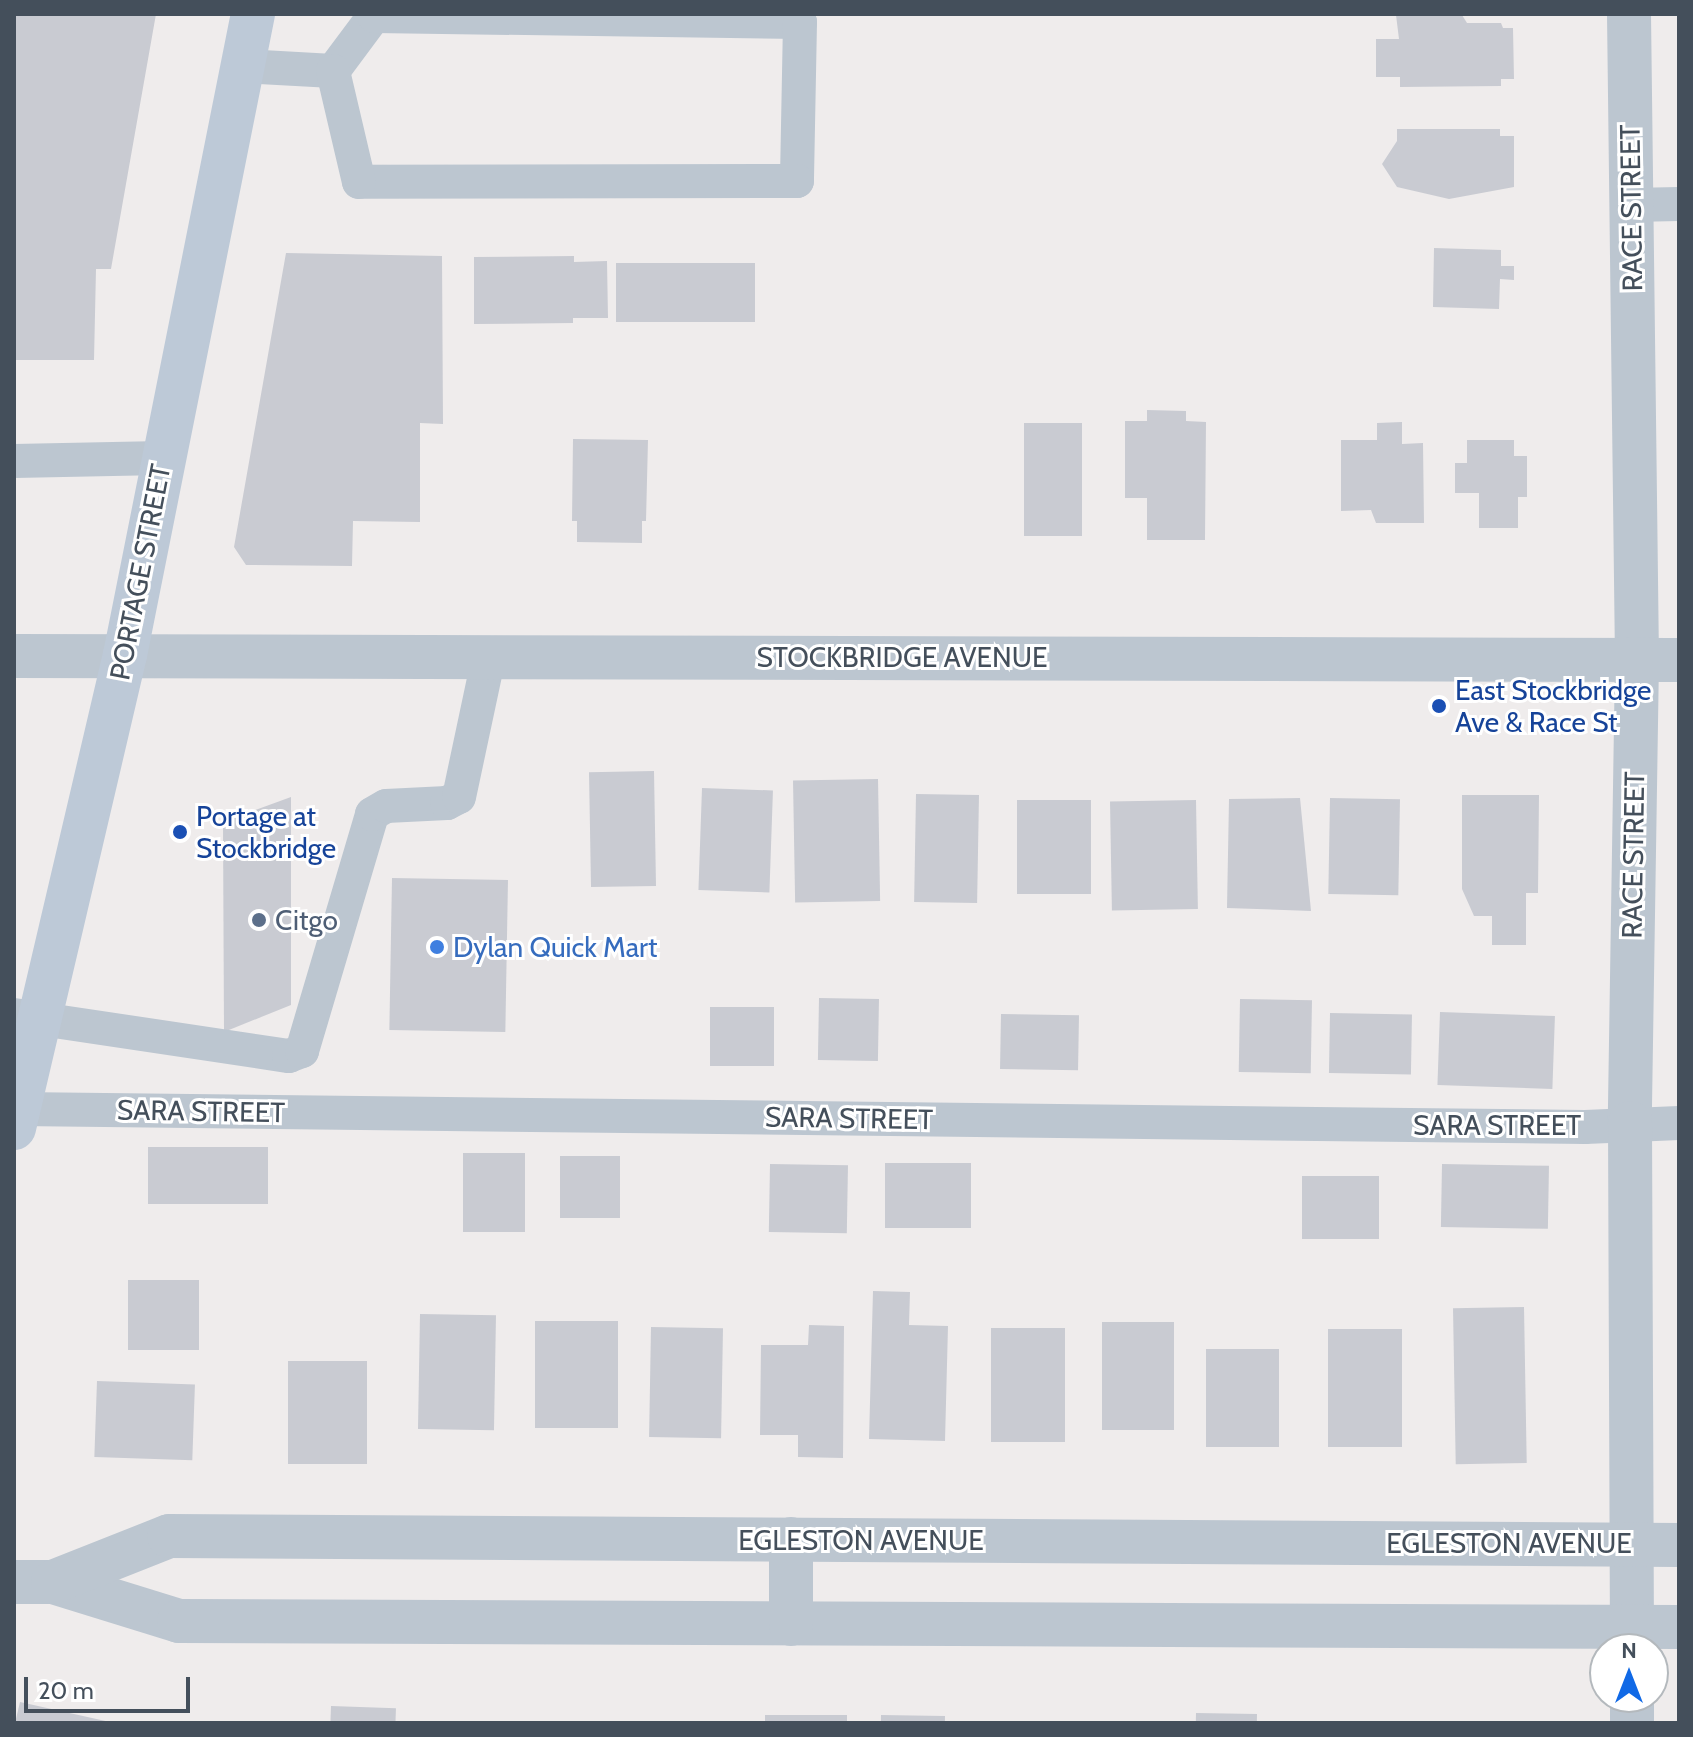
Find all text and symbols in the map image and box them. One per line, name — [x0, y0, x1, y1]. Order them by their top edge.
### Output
street label: RACE STREET — [1613, 124, 1649, 292]
street label: PORTAGE STREET — [103, 461, 177, 683]
street label: STOCKBRIDGE AVENUE — [757, 640, 1047, 674]
place label: East Stockbridge Ave & Race St — [1455, 673, 1651, 739]
marker: East Stockbridge Ave & Race St — [1430, 697, 1448, 715]
street label: RACE STREET — [1615, 771, 1651, 939]
place label: Portage at Stockbridge — [196, 799, 336, 865]
marker: Portage at Stockbridge — [171, 823, 189, 841]
place label: Citgo — [275, 903, 338, 937]
marker: Citgo — [250, 911, 268, 929]
place label: Dylan Quick Mart — [453, 930, 657, 964]
marker: Dylan Quick Mart — [428, 938, 446, 956]
street label: SARA STREET — [117, 1093, 285, 1129]
street label: SARA STREET — [765, 1100, 933, 1136]
street label: SARA STREET — [1413, 1108, 1581, 1142]
street label: EGLESTON AVENUE — [738, 1523, 984, 1557]
street label: EGLESTON AVENUE — [1386, 1526, 1632, 1560]
north arrow — [1589, 1633, 1669, 1713]
text: N — [1621, 1637, 1637, 1664]
scale bar — [28, 1661, 194, 1711]
text: 20 m — [38, 1676, 94, 1705]

